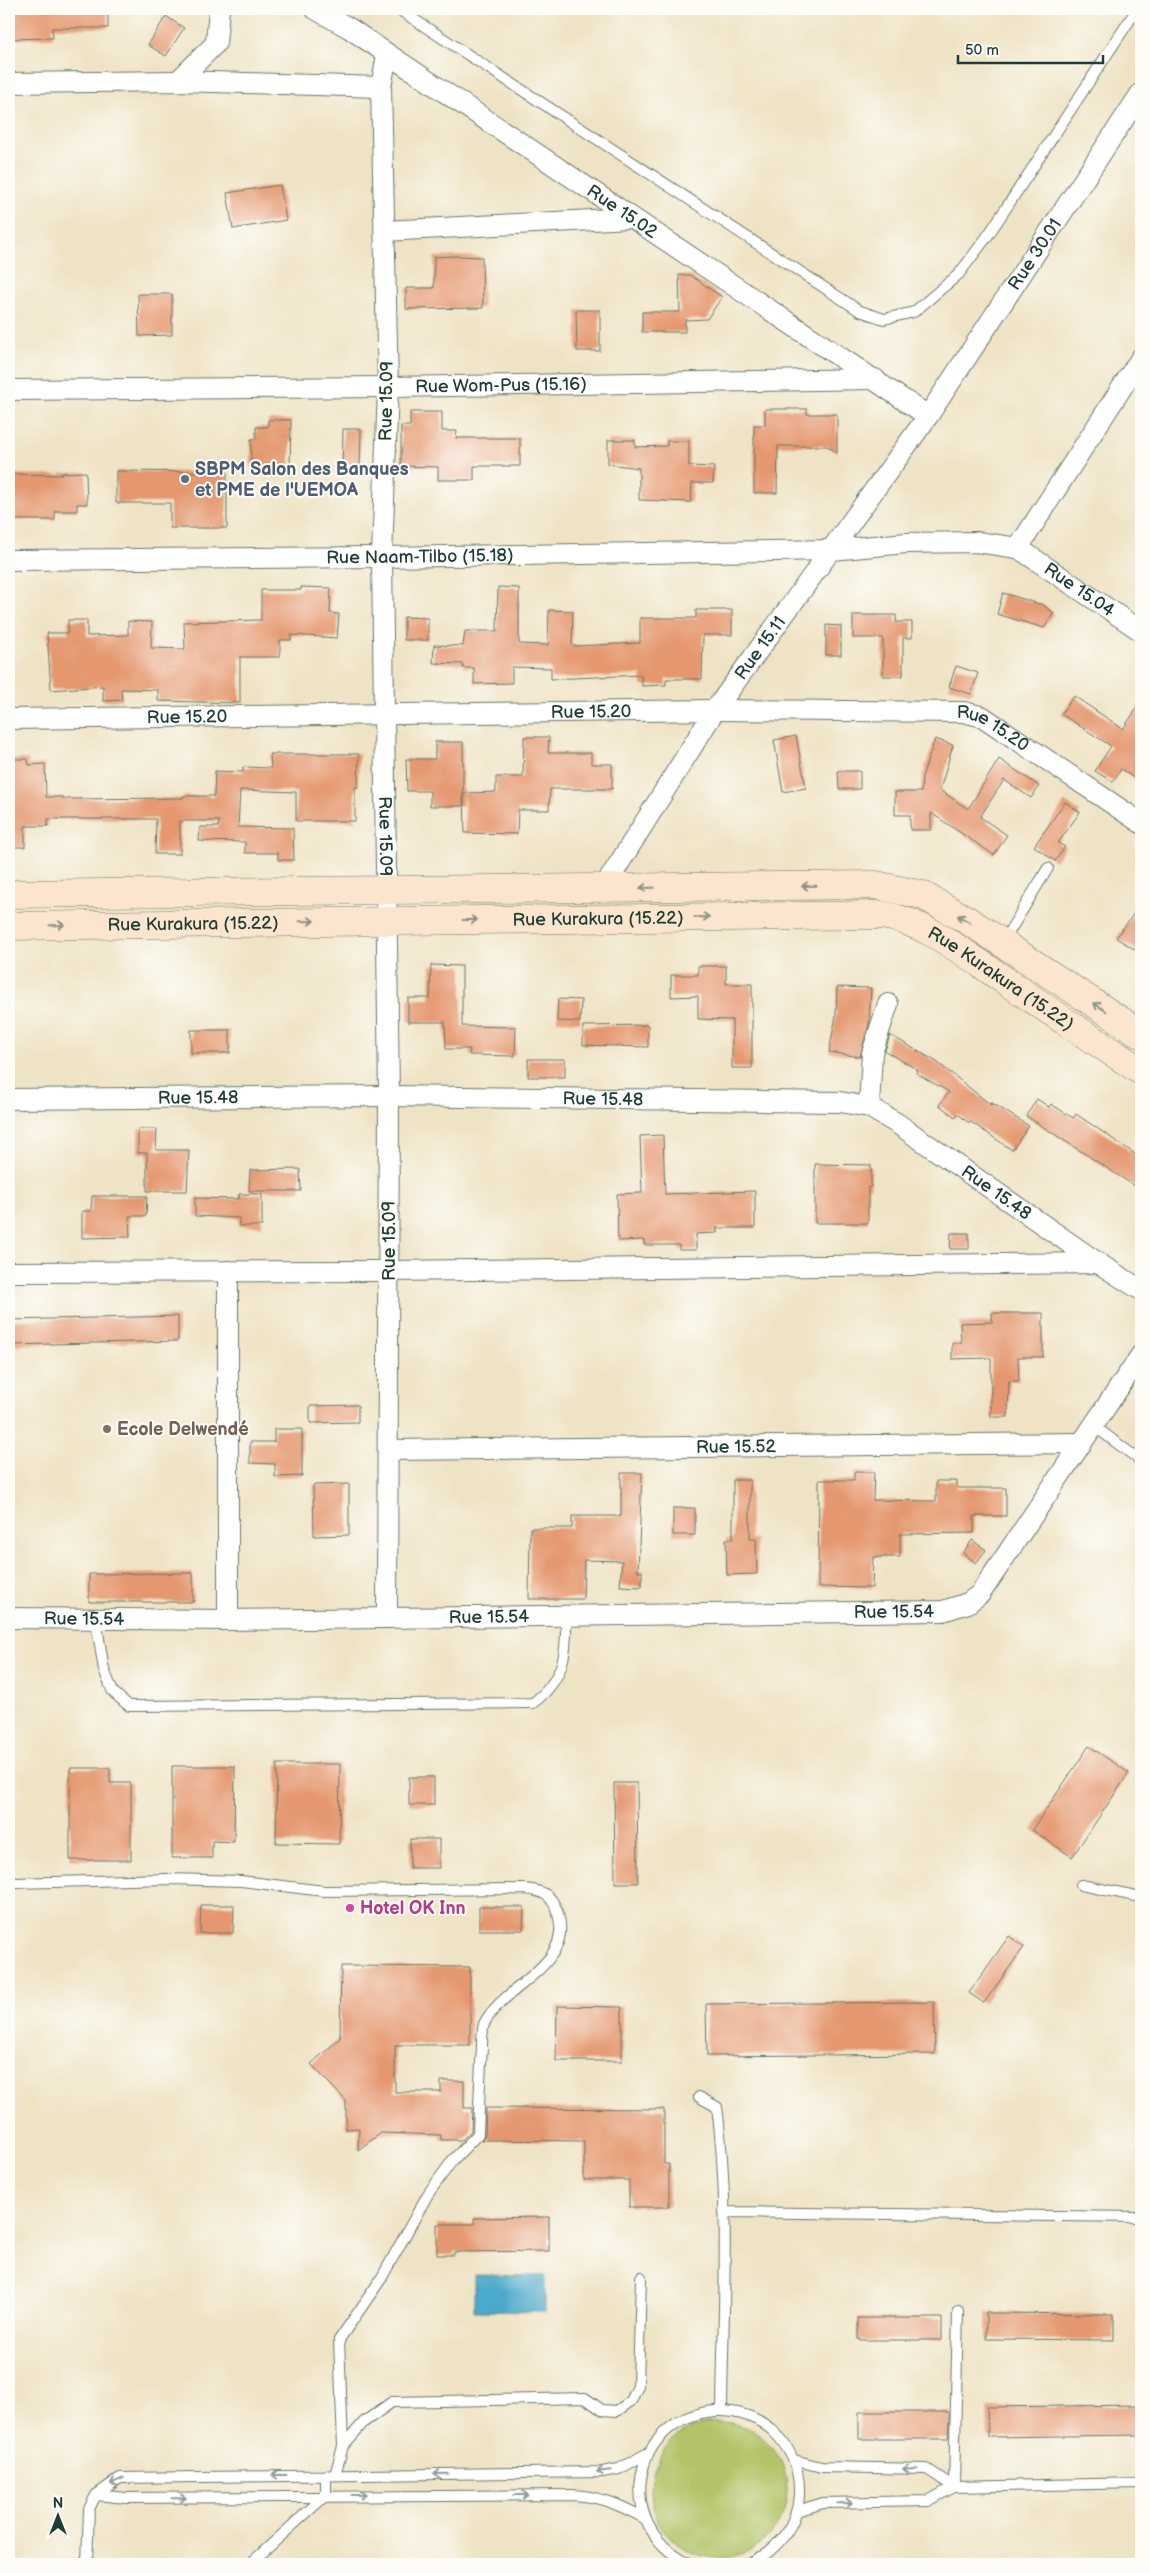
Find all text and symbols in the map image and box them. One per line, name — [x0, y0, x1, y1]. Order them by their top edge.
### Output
scale bar — [958, 32, 1102, 64]
text: 50 m — [965, 41, 999, 60]
street label: Rue 15.02 — [583, 180, 662, 243]
street label: Rue 30.01 — [1004, 215, 1066, 294]
street label: Rue 15.09 — [375, 361, 398, 441]
street label: Rue Wom-Pus (15.16) — [415, 374, 587, 398]
place label: SBPM Salon des Banques et PME de l'UEMOA — [195, 459, 409, 501]
marker: SBPM Salon des Banques et PME de l'UEMOA — [179, 473, 191, 485]
street label: Rue Naam-Tilbo (15.18) — [326, 545, 514, 568]
street label: Rue 15.04 — [1040, 559, 1119, 621]
street label: Rue 15.11 — [731, 612, 790, 684]
street label: Rue 15.20 — [551, 701, 631, 723]
street label: Rue 15.20 — [957, 702, 1033, 756]
street label: Rue 15.20 — [147, 706, 227, 728]
street label: Rue 15.09 — [374, 796, 396, 876]
one-way arrow — [801, 881, 818, 891]
one-way arrow — [639, 883, 655, 893]
street label: Rue Kurakura (15.22) — [512, 908, 684, 931]
one-way arrow — [694, 912, 710, 922]
street label: Rue Kurakura (15.22) — [107, 913, 279, 936]
one-way arrow — [957, 914, 972, 924]
one-way arrow — [462, 915, 478, 925]
one-way arrow — [299, 916, 315, 926]
one-way arrow — [49, 921, 65, 930]
street label: Rue Kurakura (15.22) — [924, 923, 1078, 1035]
one-way arrow — [1094, 1002, 1108, 1012]
street label: Rue 15.48 — [158, 1087, 238, 1109]
street label: Rue 15.48 — [562, 1088, 643, 1110]
street label: Rue 15.48 — [957, 1161, 1035, 1224]
street label: Rue 15.09 — [379, 1201, 400, 1281]
place label: Ecole Delwendé — [117, 1419, 249, 1440]
marker: Ecole Delwendé — [101, 1423, 113, 1435]
street label: Rue 15.52 — [696, 1436, 777, 1458]
street label: Rue 15.54 — [854, 1601, 934, 1623]
street label: Rue 15.54 — [449, 1606, 529, 1628]
street label: Rue 15.54 — [44, 1608, 124, 1630]
place label: Hotel OK Inn — [360, 1898, 466, 1919]
marker: Hotel OK Inn — [344, 1902, 356, 1914]
one-way arrow — [903, 2464, 919, 2474]
one-way arrow — [596, 2466, 612, 2476]
one-way arrow — [434, 2469, 450, 2479]
one-way arrow — [271, 2470, 288, 2480]
one-way arrow — [110, 2477, 125, 2487]
north arrow — [32, 2490, 82, 2540]
one-way arrow — [350, 2490, 367, 2500]
one-way arrow — [513, 2490, 529, 2500]
one-way arrow — [171, 2493, 187, 2502]
text: N — [53, 2495, 63, 2512]
one-way arrow — [836, 2498, 852, 2508]

